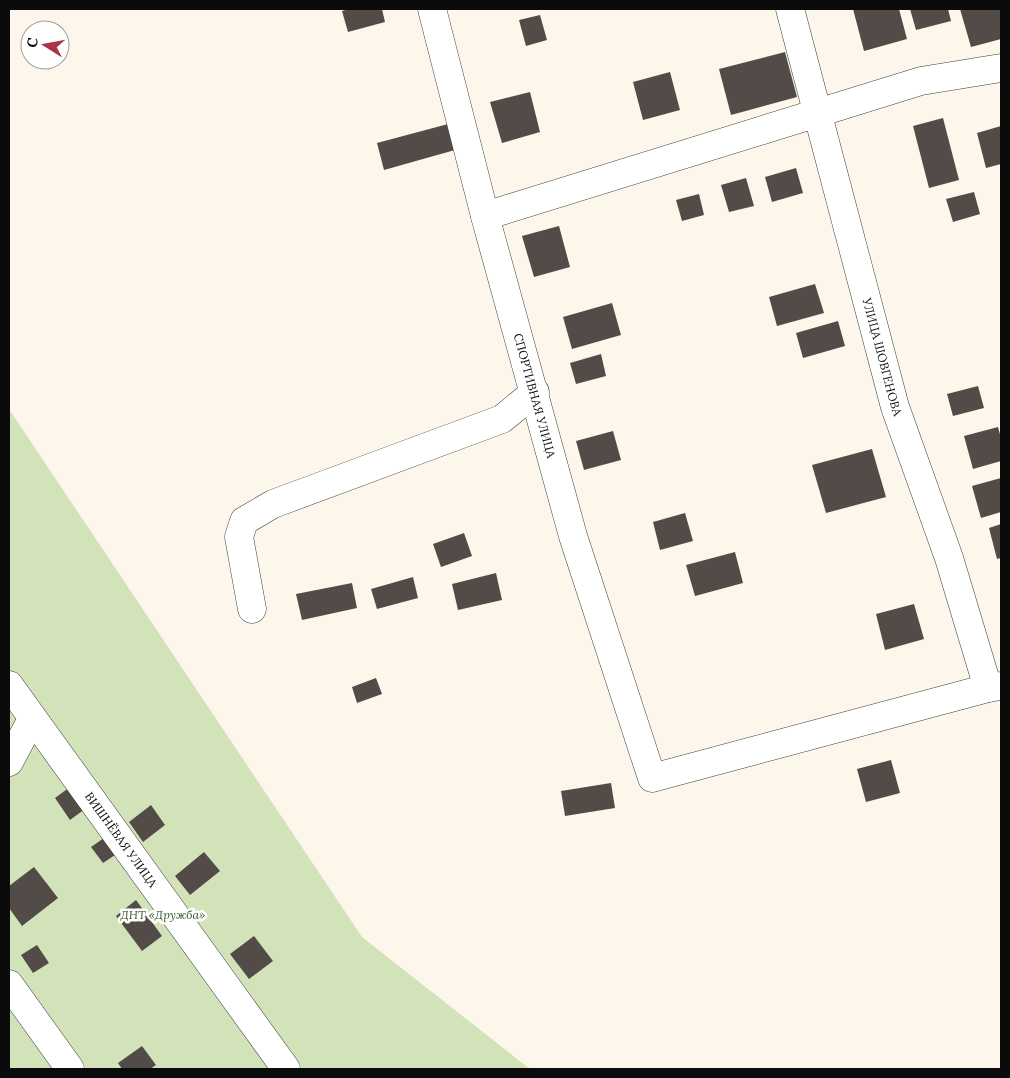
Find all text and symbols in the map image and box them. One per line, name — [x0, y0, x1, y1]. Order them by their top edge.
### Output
north arrow — [20, 20, 70, 70]
text: С — [22, 36, 42, 49]
street label: УЛИЦА ШОВГЕНОВА — [859, 295, 906, 418]
street label: СПОРТИВНАЯ УЛИЦА — [511, 332, 559, 460]
street label: ВИШНЁВАЯ УЛИЦА — [82, 789, 161, 891]
park label: ДНТ «Дружба» — [120, 907, 205, 922]

